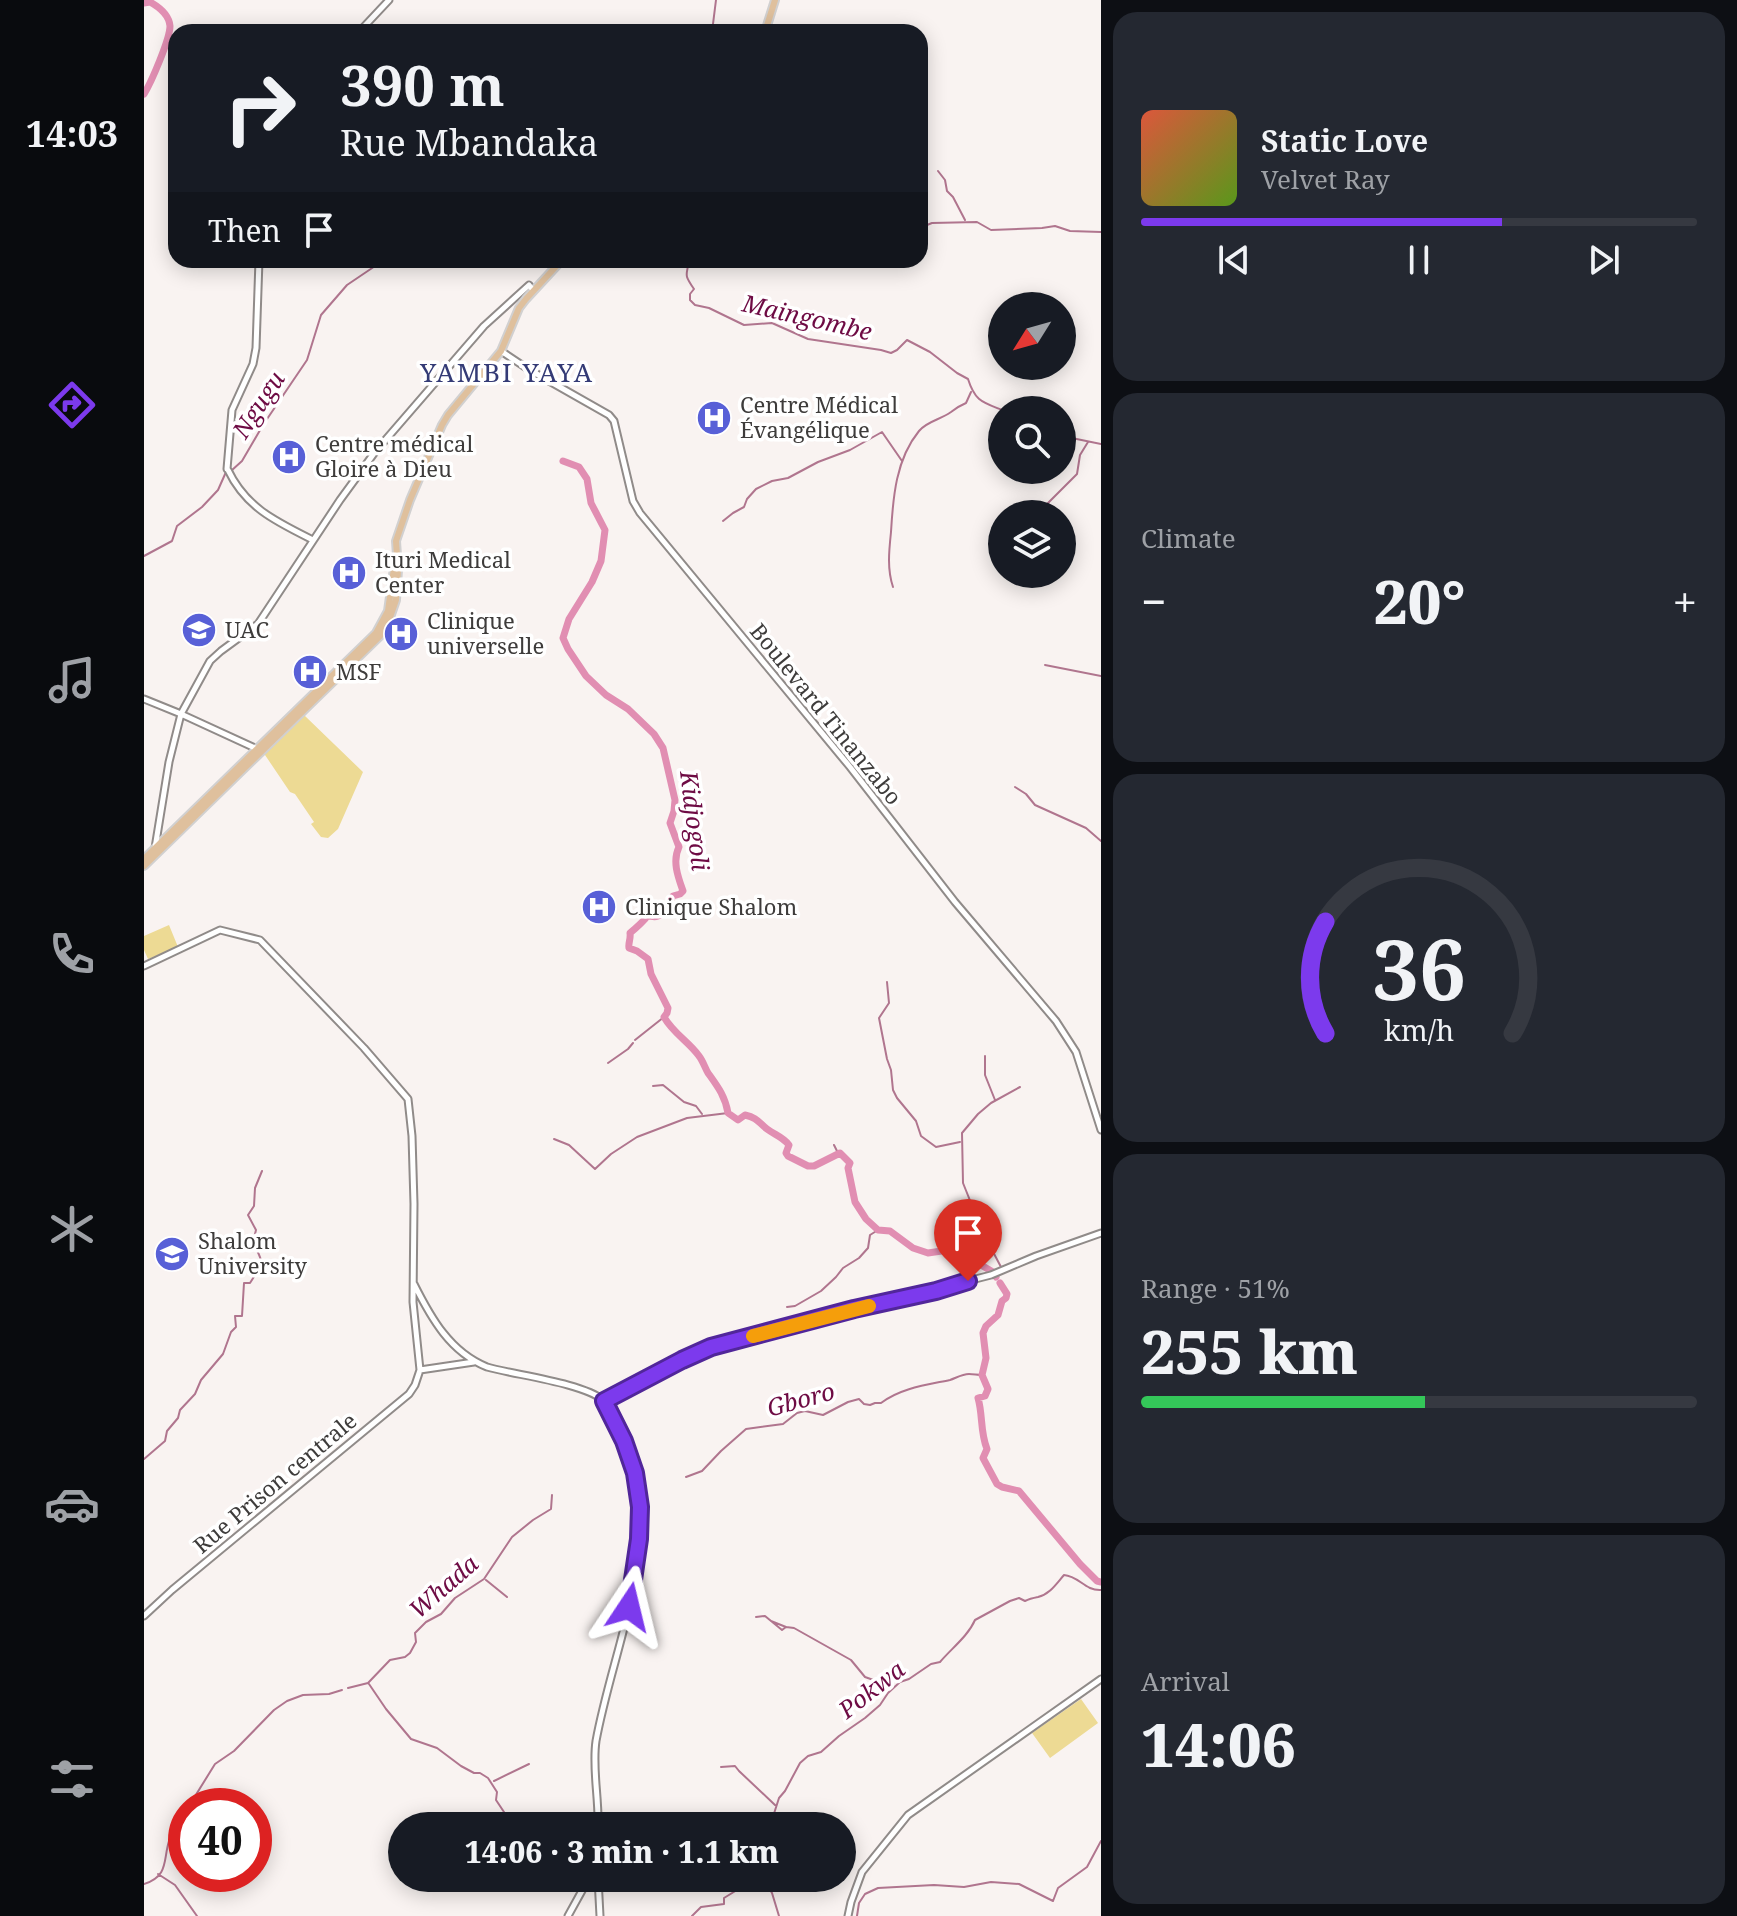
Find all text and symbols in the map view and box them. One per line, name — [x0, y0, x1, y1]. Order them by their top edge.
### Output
text: 390 m — [340, 46, 505, 122]
icon: right — [208, 56, 312, 160]
text: 14:03 — [26, 109, 118, 158]
text: Rue Mbandaka — [340, 118, 598, 167]
text: Static Love — [1261, 120, 1428, 161]
text: Velvet Ray — [1261, 161, 1390, 197]
icon: arrive — [297, 208, 341, 252]
text: Then — [208, 210, 281, 251]
icon: previous — [1212, 238, 1256, 282]
icon: pause — [1397, 238, 1441, 282]
icon: next — [1582, 238, 1626, 282]
water label: Maingombe — [738, 285, 876, 348]
north arrow — [988, 292, 1076, 380]
map controls — [988, 292, 1076, 588]
district label: YAMBI YAYA — [419, 354, 594, 390]
water label: Ngugu — [223, 364, 292, 445]
icon: directions — [44, 377, 100, 433]
place label: Centre Médical Évangélique — [740, 389, 898, 444]
button: search — [988, 396, 1076, 484]
hospital icon: Centre Médical Évangélique — [695, 399, 733, 437]
place label: Centre médical Gloire à Dieu — [315, 428, 473, 483]
hospital icon: Centre médical Gloire à Dieu — [270, 438, 308, 476]
button: layers — [988, 500, 1076, 588]
text: Climate — [1141, 520, 1236, 556]
place label: Ituri Medical Center — [375, 544, 511, 599]
hospital icon: Ituri Medical Center — [330, 554, 368, 592]
text: 20° — [1373, 560, 1465, 642]
text: − — [1141, 571, 1166, 631]
text: + — [1672, 571, 1697, 631]
place label: Clinique universelle — [427, 605, 544, 660]
school or university icon: UAC — [180, 611, 218, 649]
place label: UAC — [225, 614, 269, 644]
hospital icon: Clinique universelle — [382, 615, 420, 653]
street label: Boulevard Tinanzabo — [744, 616, 909, 810]
icon: music — [44, 652, 100, 708]
hospital icon: MSF — [291, 653, 329, 691]
place label: MSF — [336, 656, 382, 686]
water label: Kidjogoli — [673, 768, 718, 873]
hospital icon: Clinique Shalom — [580, 888, 618, 926]
place label: Clinique Shalom — [625, 891, 797, 921]
text: 36 — [1372, 911, 1466, 1024]
icon: phone — [44, 926, 100, 982]
text: km/h — [1384, 1010, 1454, 1049]
pin — [934, 1199, 1002, 1281]
icon: climate — [44, 1201, 100, 1257]
icon: arrive — [946, 1211, 990, 1255]
place label: Shalom University — [198, 1225, 308, 1280]
school or university icon: Shalom University — [153, 1235, 191, 1273]
text: Range · 51% — [1141, 1270, 1290, 1306]
text: 255 km — [1141, 1310, 1358, 1392]
water label: Gboro — [763, 1374, 838, 1423]
street label: Rue Prison centrale — [186, 1405, 362, 1559]
icon: car — [44, 1476, 100, 1532]
water label: Whada — [402, 1547, 485, 1625]
position arrow — [587, 1565, 671, 1649]
water label: Pokwa — [830, 1652, 911, 1726]
text: Arrival — [1141, 1663, 1230, 1699]
text: 14:06 — [1141, 1703, 1296, 1785]
icon: filters — [44, 1751, 100, 1807]
speed limit sign: 40 — [168, 1788, 272, 1892]
text: 14:06 · 3 min · 1.1 km — [465, 1831, 779, 1872]

